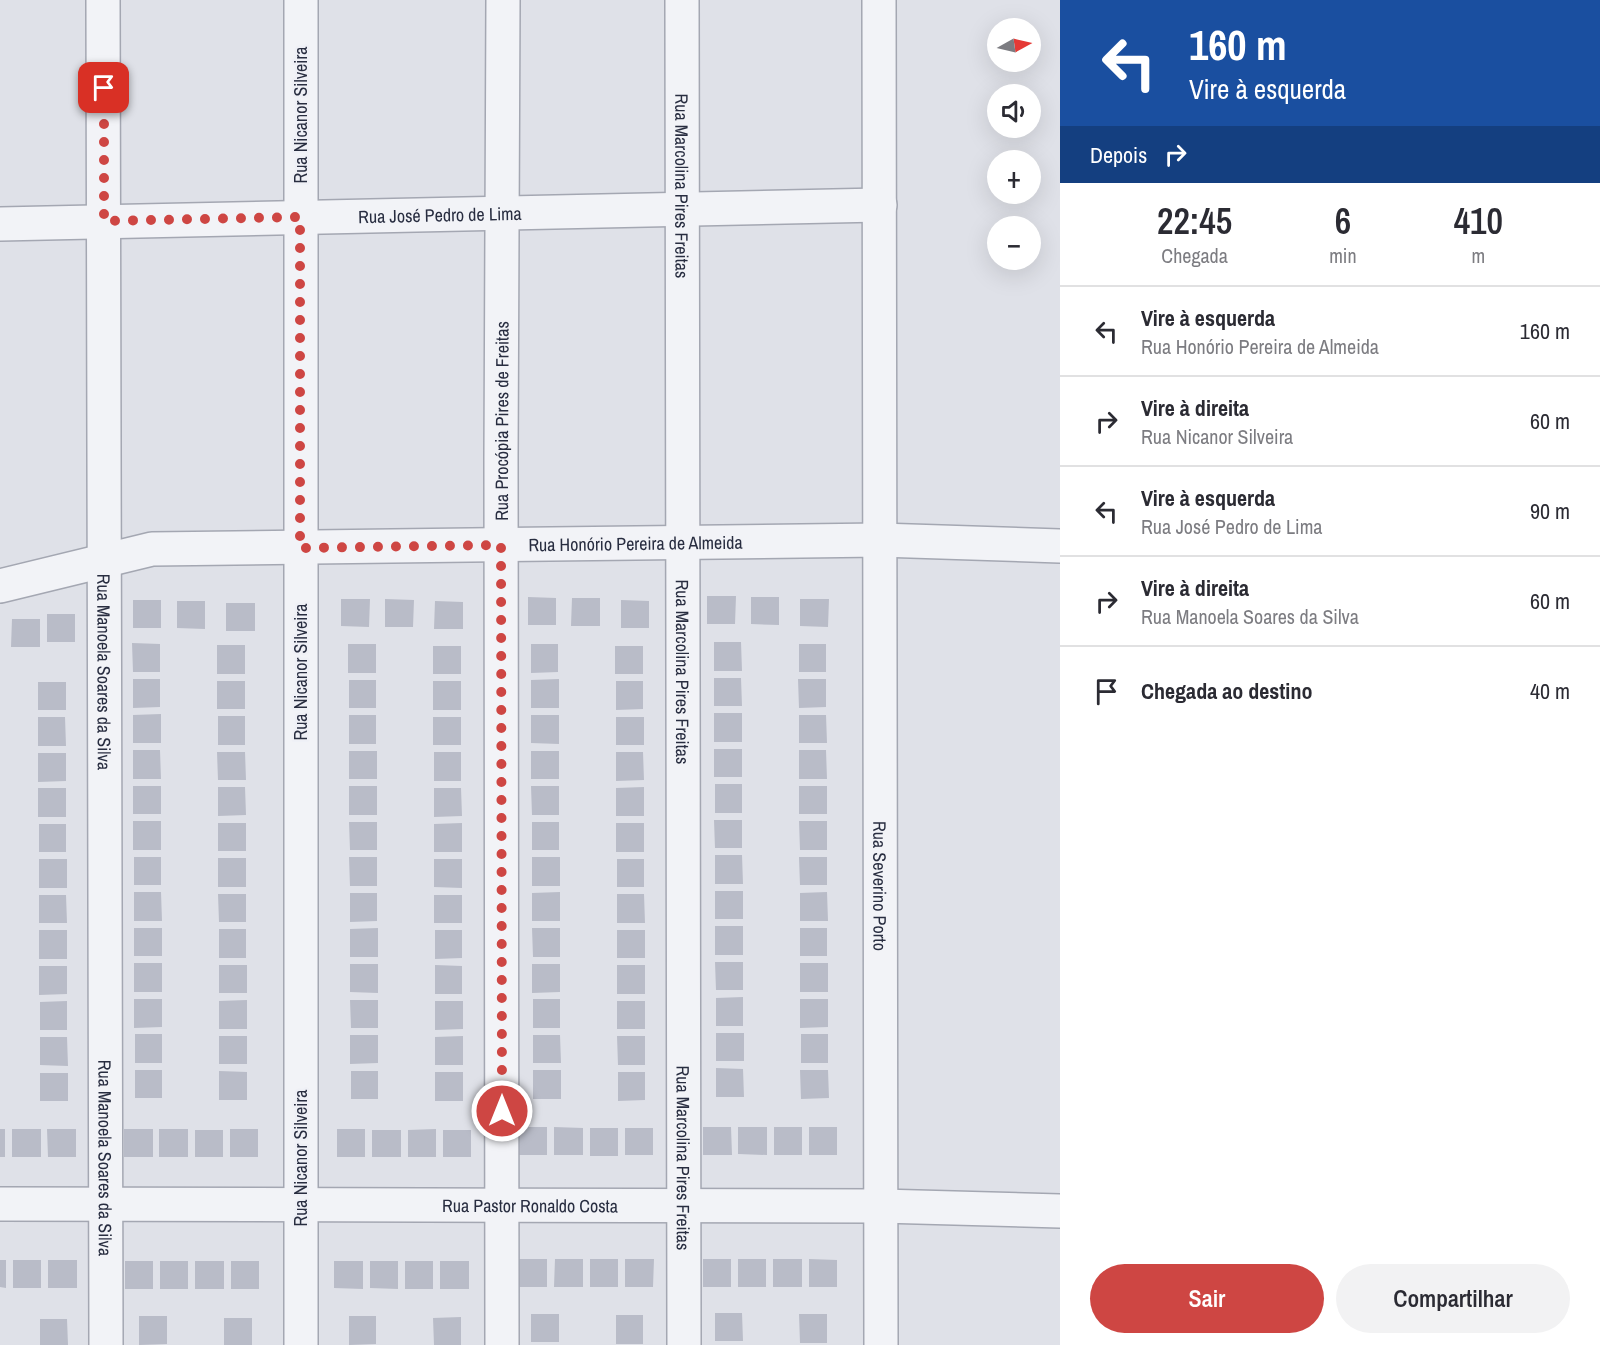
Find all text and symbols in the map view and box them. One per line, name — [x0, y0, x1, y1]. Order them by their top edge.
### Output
text: 160 m — [1189, 17, 1287, 73]
north arrow — [987, 18, 1041, 72]
map controls — [987, 18, 1041, 270]
icon: left — [1090, 24, 1168, 102]
street label: Rua Nicanor Silveira — [288, 47, 313, 184]
pin — [78, 62, 129, 113]
icon: arrive — [87, 71, 120, 104]
text: Vire à esquerda — [1189, 71, 1346, 107]
button: sound — [987, 84, 1041, 138]
street label: Rua Marcolina Pires Freitas — [670, 94, 695, 278]
icon: right — [1159, 138, 1192, 171]
text: Depois — [1090, 140, 1147, 170]
button: + — [987, 150, 1041, 204]
text: 22:45 — [1157, 197, 1232, 245]
text: 6 — [1335, 197, 1351, 245]
text: 410 — [1454, 197, 1503, 245]
street label: Rua José Pedro de Lima — [358, 200, 522, 229]
button: − — [987, 216, 1041, 270]
text: Chegada — [1161, 242, 1228, 269]
text: min — [1329, 242, 1357, 269]
text: m — [1471, 242, 1485, 269]
text: Vire à esquerda — [1141, 303, 1275, 333]
icon: left — [1090, 315, 1123, 348]
text: 160 m — [1520, 316, 1570, 346]
street label: Rua Procópia Pires de Freitas — [488, 321, 514, 521]
text: Rua Honório Pereira de Almeida — [1141, 333, 1379, 360]
text: Vire à direita — [1141, 393, 1249, 423]
icon: right — [1090, 405, 1123, 438]
text: 60 m — [1530, 406, 1570, 436]
text: Rua Nicanor Silveira — [1141, 423, 1293, 450]
text: Vire à esquerda — [1141, 483, 1275, 513]
icon: left — [1090, 495, 1123, 528]
text: 90 m — [1530, 496, 1570, 526]
text: Rua José Pedro de Lima — [1141, 513, 1322, 540]
street label: Rua Honório Pereira de Almeida — [528, 529, 743, 557]
text: Vire à direita — [1141, 573, 1249, 603]
street label: Rua Manoela Soares da Silva — [92, 574, 117, 770]
street label: Rua Marcolina Pires Freitas — [670, 580, 696, 764]
icon: right — [1090, 585, 1123, 618]
text: 60 m — [1530, 586, 1570, 616]
text: Rua Manoela Soares da Silva — [1141, 603, 1359, 630]
street label: Rua Nicanor Silveira — [288, 604, 313, 741]
icon: arrive — [1090, 675, 1123, 708]
text: Chegada ao destino — [1141, 676, 1312, 706]
text: 40 m — [1530, 676, 1570, 706]
street label: Rua Severino Porto — [868, 821, 893, 951]
street label: Rua Manoela Soares da Silva — [93, 1060, 118, 1256]
street label: Rua Marcolina Pires Freitas — [671, 1066, 696, 1250]
position arrow — [470, 1079, 534, 1143]
street label: Rua Nicanor Silveira — [288, 1090, 313, 1227]
street label: Rua Pastor Ronaldo Costa — [442, 1193, 618, 1218]
button: Sair — [1090, 1264, 1324, 1333]
button: Compartilhar — [1336, 1264, 1570, 1333]

